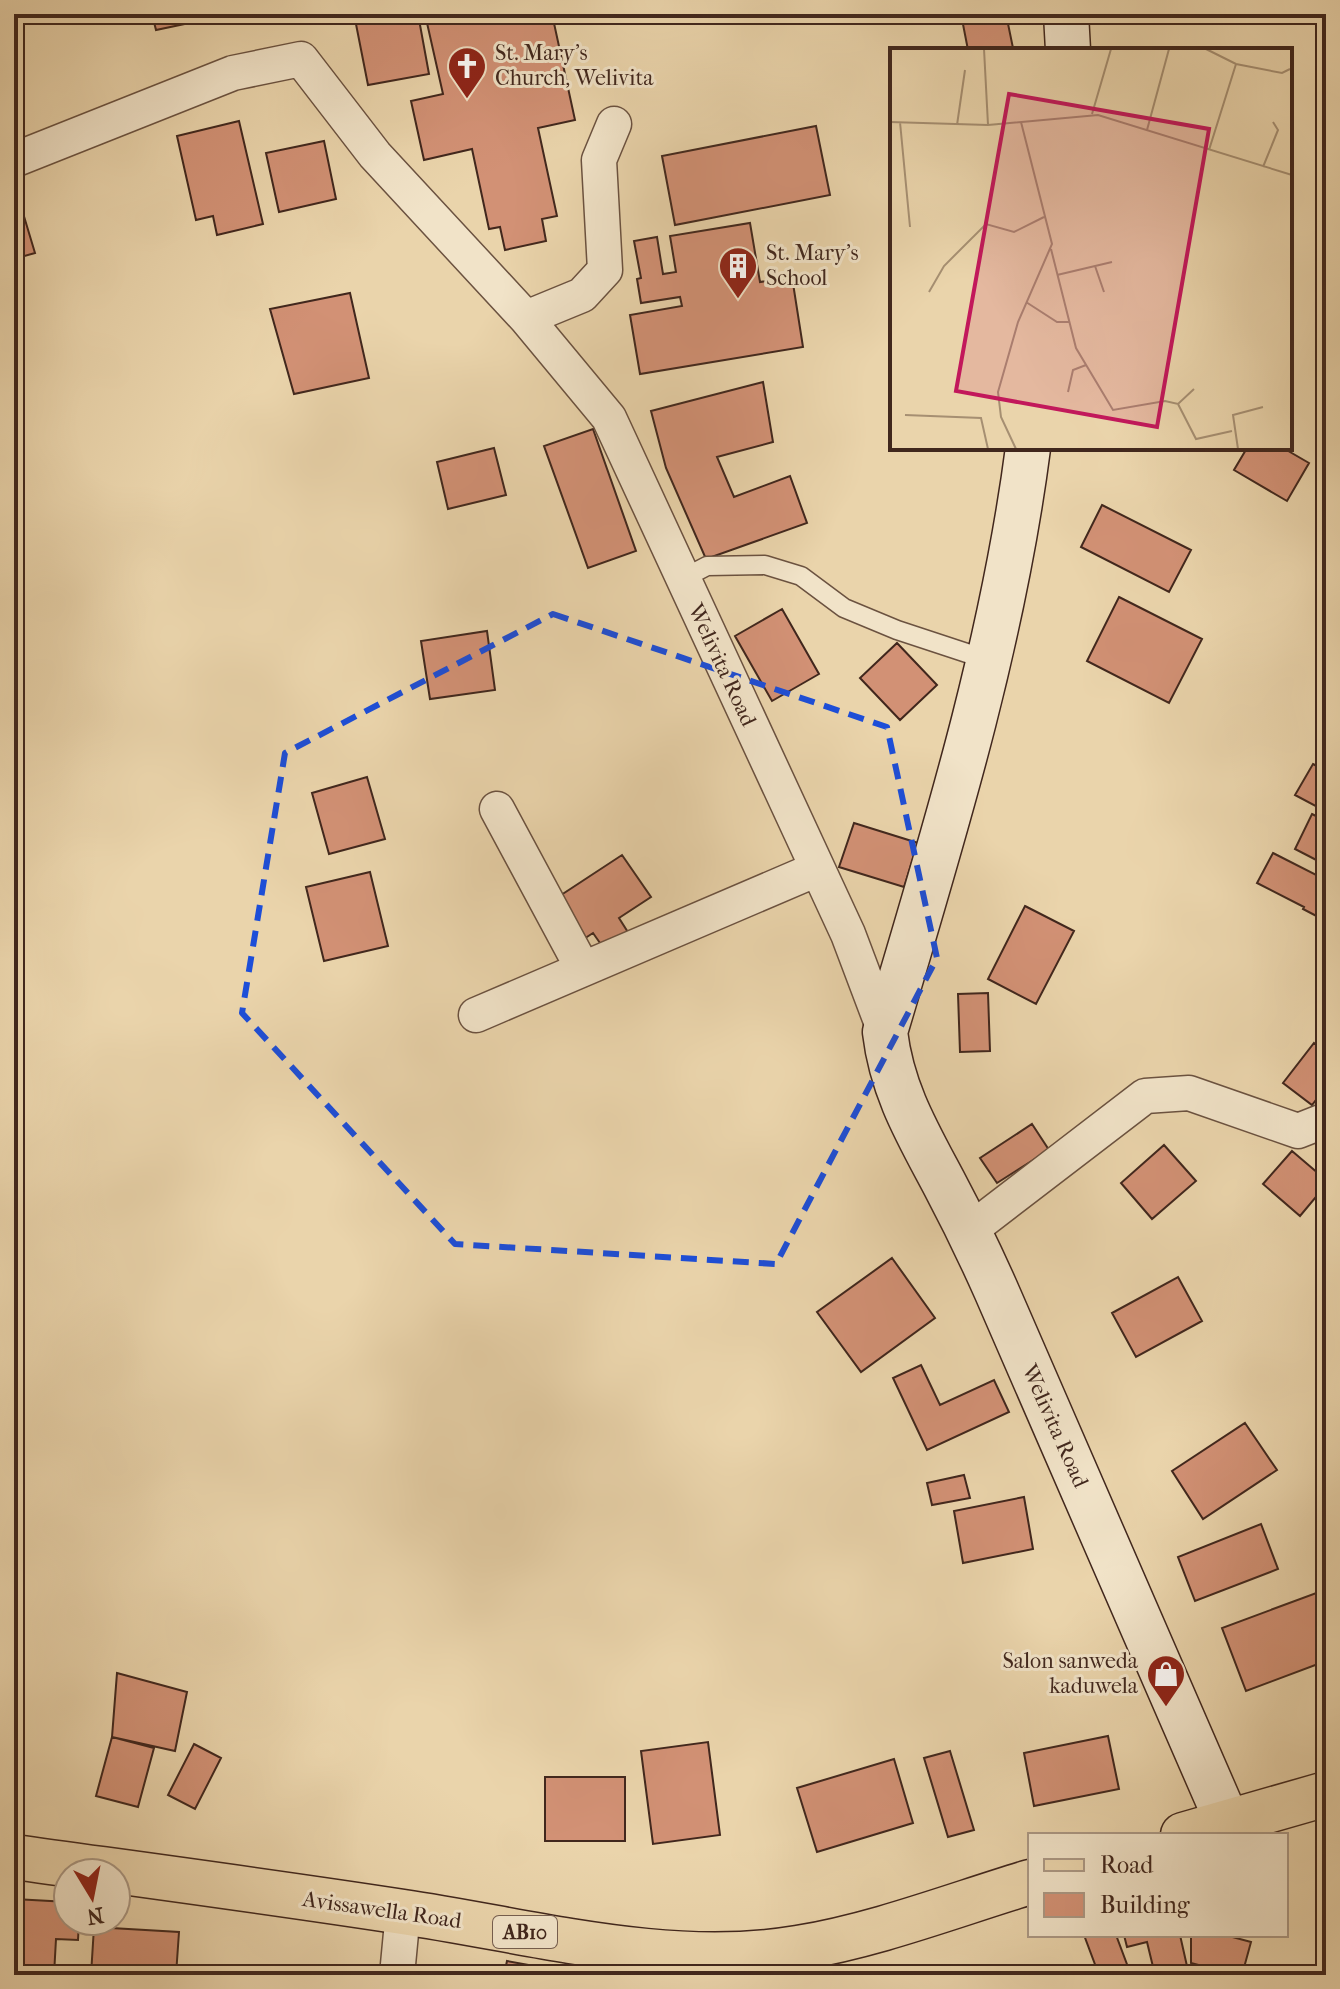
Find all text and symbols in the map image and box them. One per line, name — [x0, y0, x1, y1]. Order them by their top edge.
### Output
place label: St. Mary's Church, Welivita — [495, 40, 654, 91]
church icon: St. Mary's Church, Welivita — [446, 45, 488, 100]
inset map — [890, 48, 1292, 450]
place label: St. Mary's School — [766, 240, 859, 291]
building icon: St. Mary's School — [717, 245, 759, 300]
street label: Welivita Road — [682, 599, 762, 731]
street label: Welivita Road — [1016, 1359, 1094, 1493]
place label: Salon sanweda kaduwela — [1002, 1648, 1139, 1699]
shop icon: Salon sanweda kaduwela — [1145, 1653, 1187, 1708]
legend — [1028, 1833, 1288, 1937]
text: Road — [1100, 1851, 1154, 1879]
north arrow — [52, 1857, 132, 1937]
street label: Avissawella Road — [300, 1886, 464, 1934]
text: Building — [1100, 1891, 1191, 1919]
text: N — [85, 1901, 106, 1930]
road number: AB10 — [493, 1916, 557, 1948]

